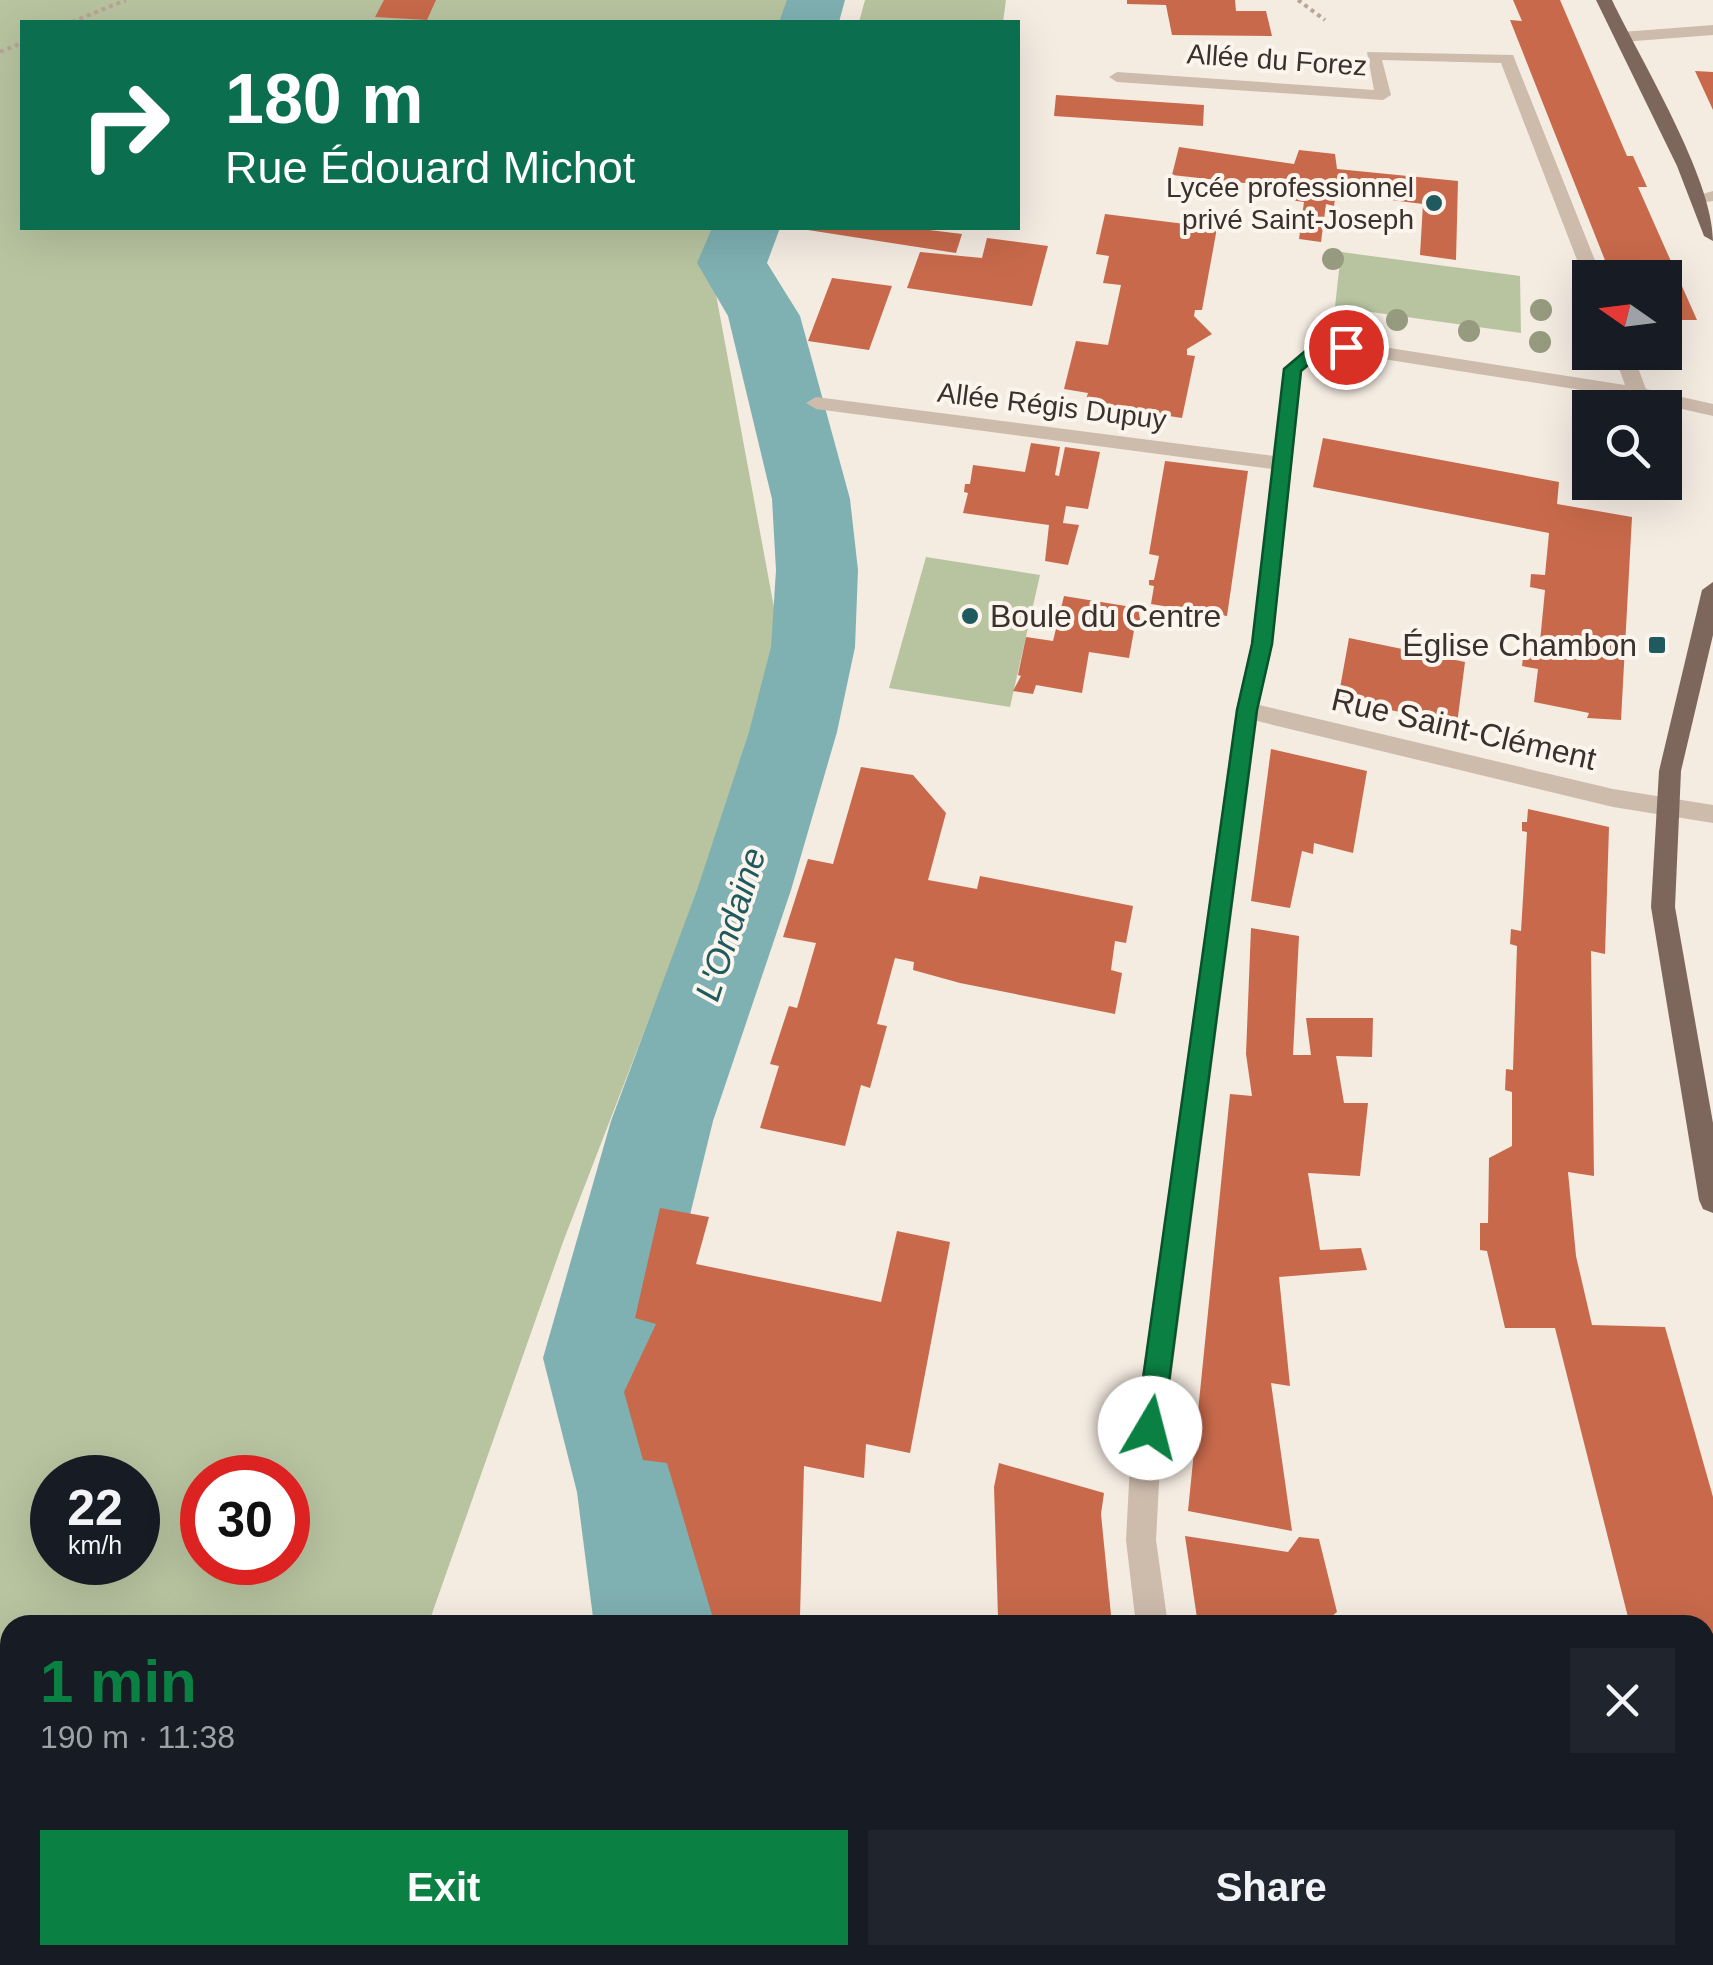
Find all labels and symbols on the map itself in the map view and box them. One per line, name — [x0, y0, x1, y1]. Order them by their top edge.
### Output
street label: Allée du Forez — [1186, 38, 1368, 82]
place label: Lycée professionnel privé Saint-Joseph — [1166, 172, 1414, 235]
marker: Lycée professionnel privé Saint-Joseph — [1423, 192, 1445, 214]
north arrow — [1572, 260, 1682, 370]
pin — [1304, 305, 1389, 390]
street label: Allée Régis Dupuy — [936, 377, 1168, 435]
place label: Boule du Centre — [990, 598, 1221, 634]
marker: Boule du Centre — [959, 605, 981, 627]
place label: Église Chambon — [1402, 627, 1637, 663]
marker: Église Chambon — [1646, 634, 1668, 656]
street label: Rue Saint-Clément — [1328, 681, 1600, 777]
water label: L'Ondaine — [687, 843, 773, 1005]
position arrow — [1098, 1376, 1202, 1480]
speed limit sign: 30 — [180, 1455, 310, 1585]

